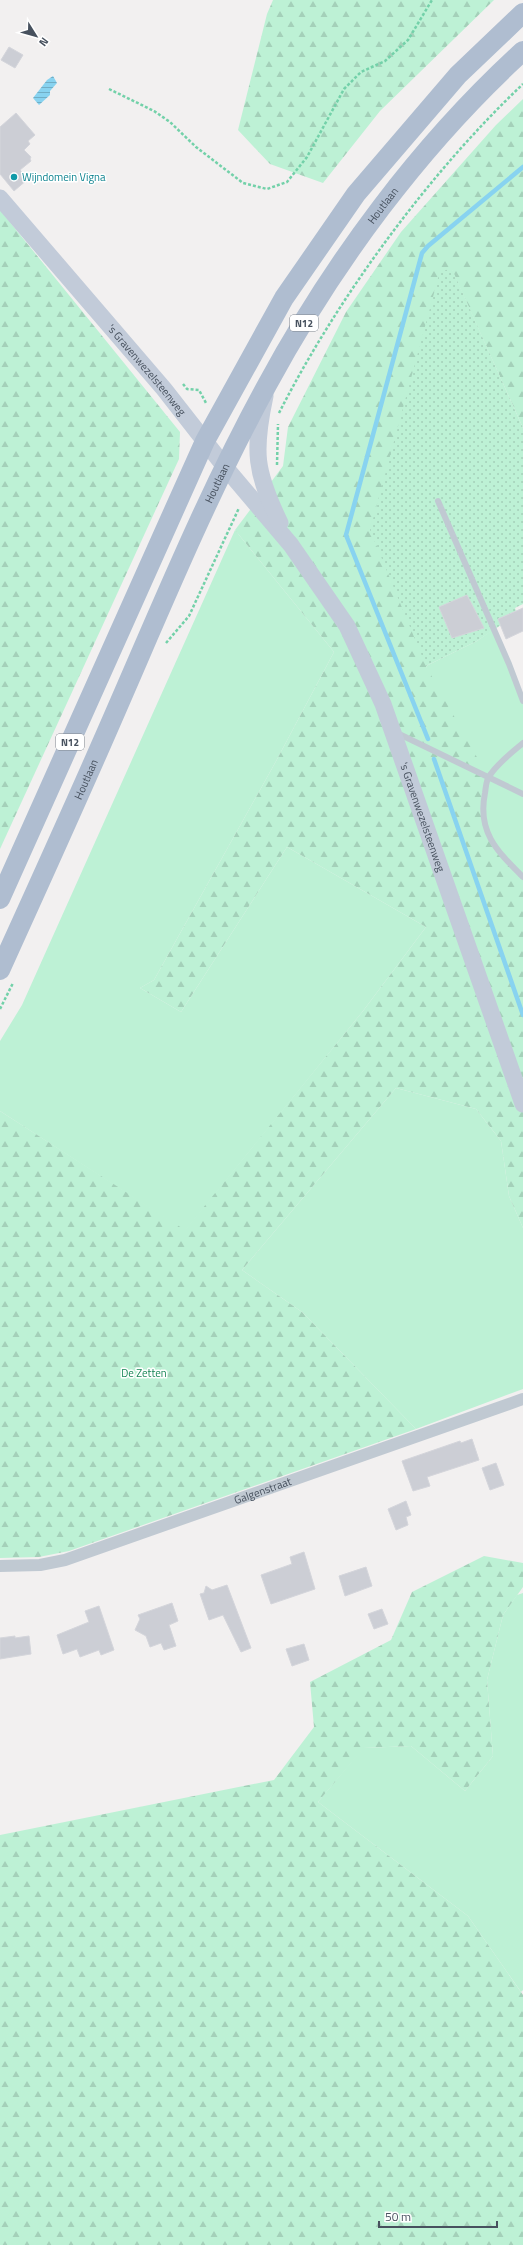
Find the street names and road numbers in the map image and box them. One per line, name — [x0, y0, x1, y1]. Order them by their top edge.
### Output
street label: Houtlaan — [364, 184, 402, 227]
road number: N12 — [290, 315, 318, 331]
street label: 's Gravenwezelsteenweg — [104, 321, 190, 419]
street label: Houtlaan — [201, 461, 233, 506]
road number: N12 — [56, 734, 84, 750]
street label: Houtlaan — [70, 757, 102, 802]
street label: 's Gravenwezelsteenweg — [396, 760, 449, 874]
street label: Galgenstraat — [232, 1473, 294, 1508]

